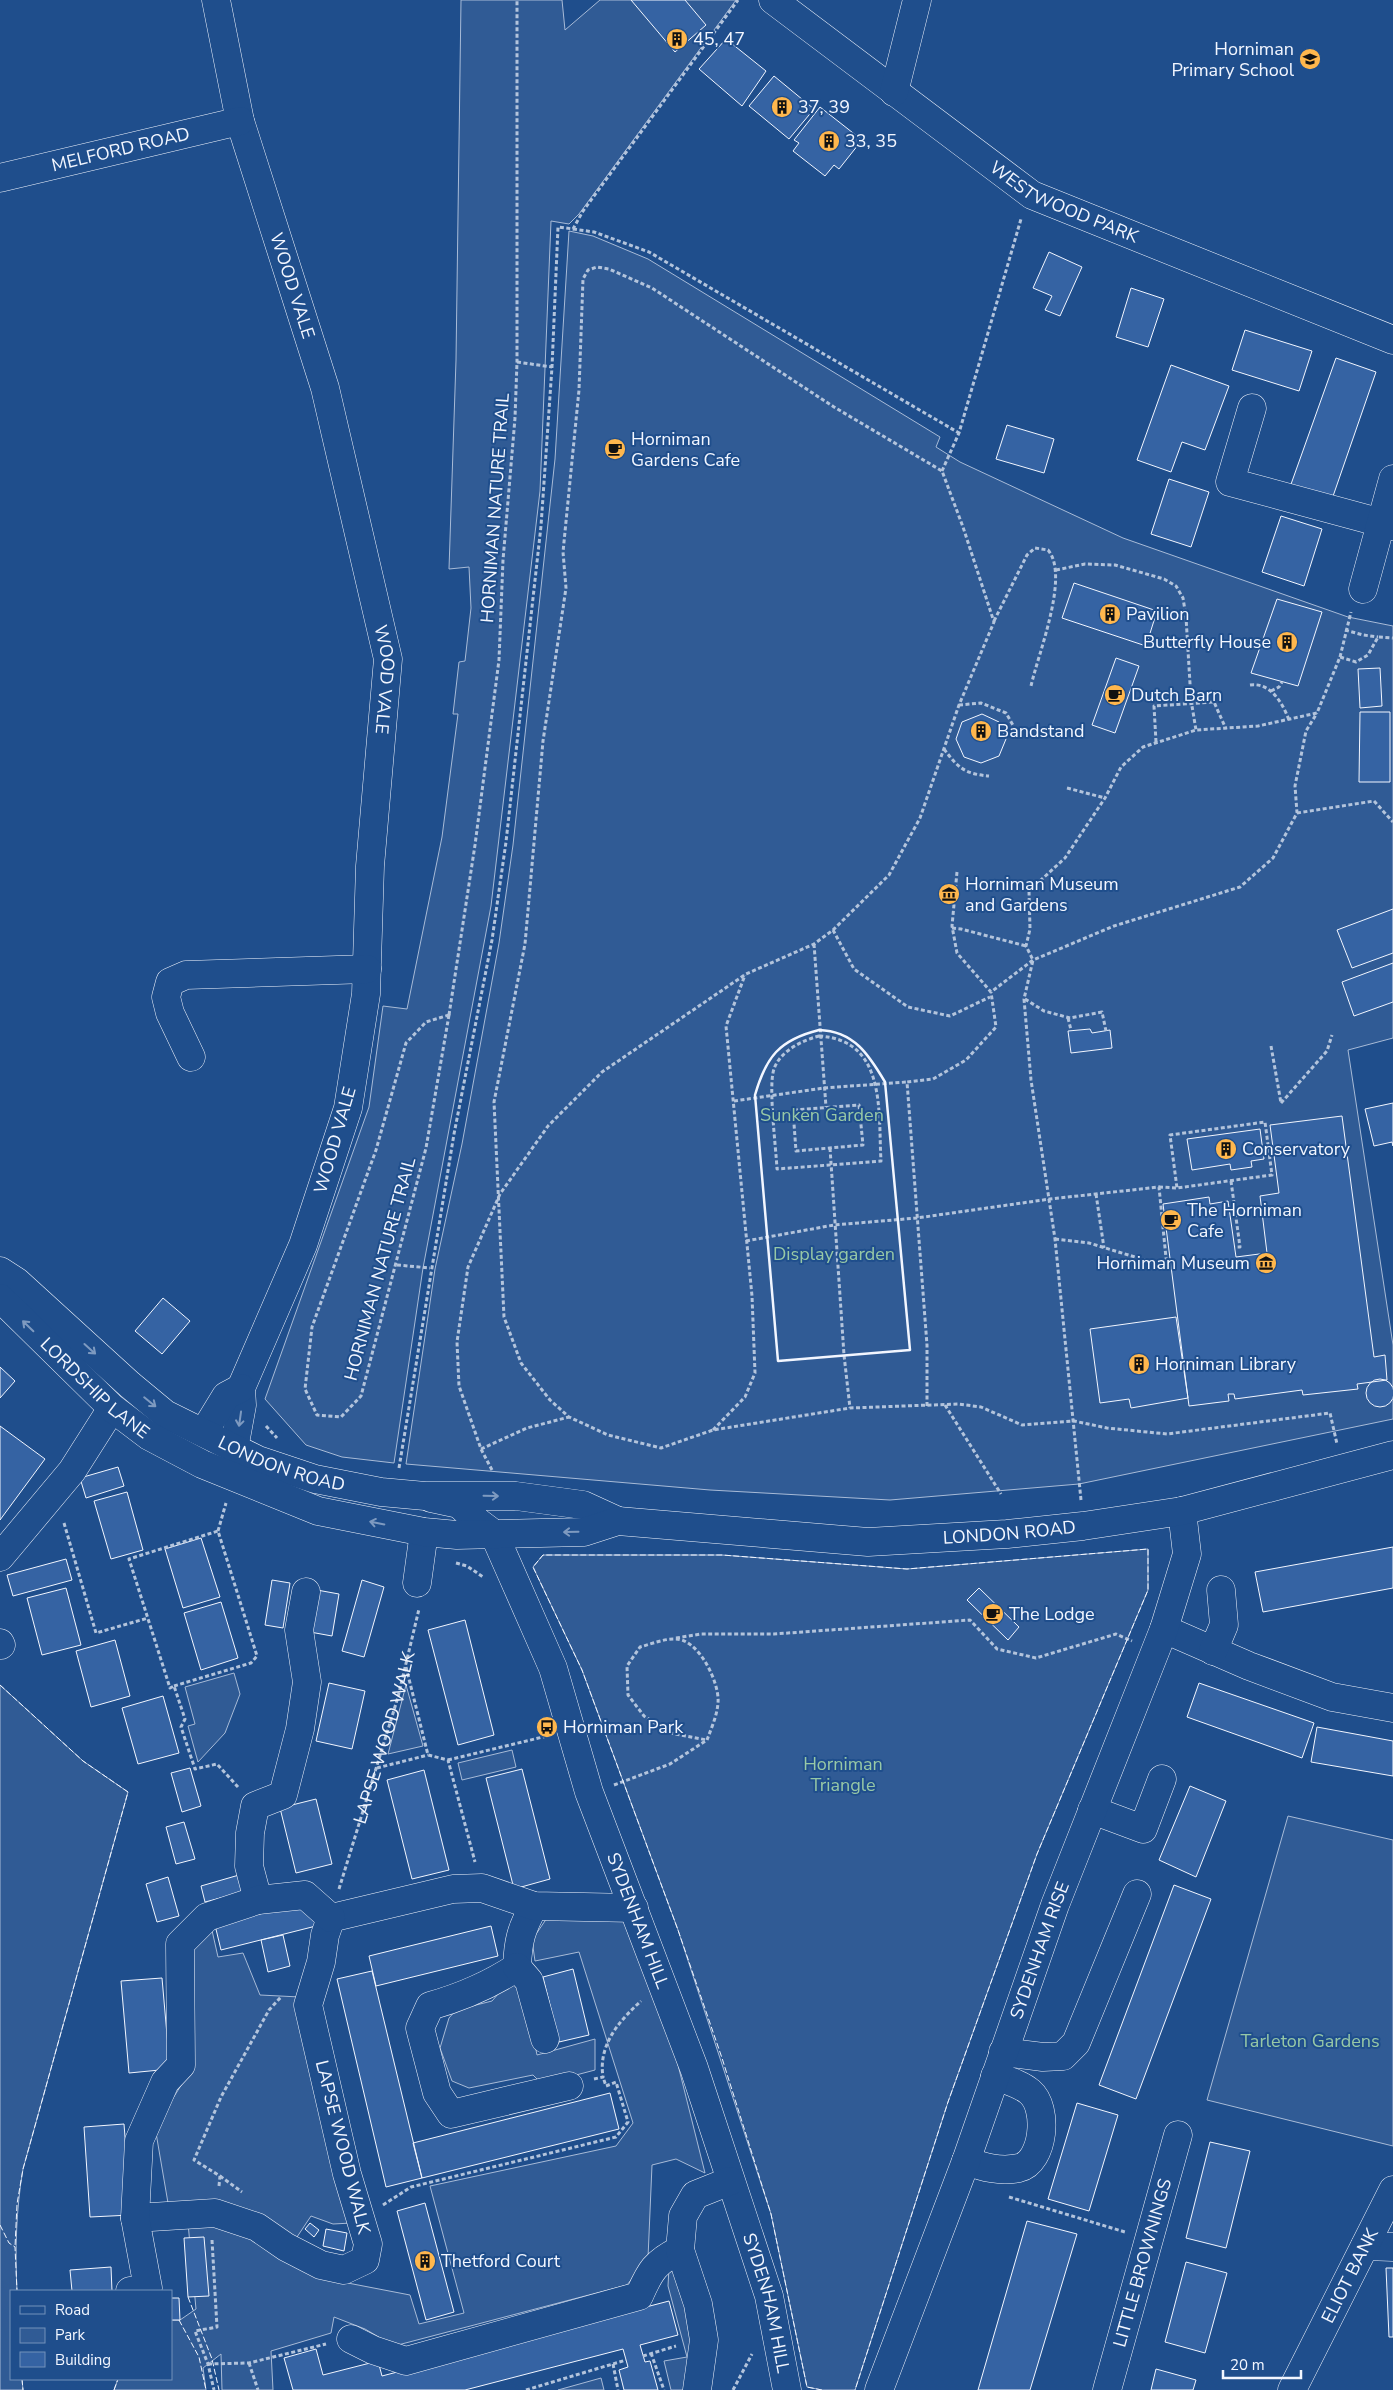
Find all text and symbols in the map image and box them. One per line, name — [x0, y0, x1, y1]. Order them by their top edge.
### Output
building icon: 45, 47 — [665, 27, 689, 51]
place label: 45, 47 — [693, 27, 745, 51]
place label: Horniman Primary School — [1171, 37, 1295, 82]
school or university icon: Horniman Primary School — [1298, 47, 1322, 71]
building icon: 37, 39 — [770, 95, 794, 119]
place label: 37, 39 — [798, 95, 850, 119]
street label: MELFORD ROAD — [49, 121, 192, 177]
building icon: 33, 35 — [817, 129, 841, 153]
place label: 33, 35 — [845, 129, 897, 153]
street label: WESTWOOD PARK — [985, 155, 1143, 249]
street label: WOOD VALE — [264, 229, 320, 342]
street label: HORNIMAN NATURE TRAIL — [475, 392, 515, 624]
place label: Horniman Gardens Cafe — [631, 427, 740, 472]
cafe icon: Horniman Gardens Cafe — [603, 437, 627, 461]
building icon: Pavilion — [1098, 602, 1122, 626]
place label: Pavilion — [1126, 602, 1190, 626]
street label: WOOD VALE — [368, 622, 400, 735]
place label: Butterfly House — [1143, 630, 1271, 654]
building icon: Butterfly House — [1275, 630, 1299, 654]
cafe icon: Dutch Barn — [1103, 683, 1127, 707]
place label: Dutch Barn — [1131, 683, 1222, 707]
building icon: Bandstand — [969, 719, 993, 743]
place label: Bandstand — [997, 719, 1085, 743]
place label: Horniman Museum and Gardens — [965, 872, 1119, 917]
museum icon: Horniman Museum and Gardens — [937, 882, 961, 906]
street label: WOOD VALE — [308, 1084, 362, 1196]
park label: Sunken Garden — [760, 1103, 884, 1127]
building icon: Conservatory — [1214, 1137, 1238, 1161]
place label: Conservatory — [1242, 1137, 1351, 1161]
street label: HORNIMAN NATURE TRAIL — [339, 1154, 421, 1383]
place label: The Horniman Cafe — [1187, 1198, 1302, 1243]
cafe icon: The Horniman Cafe — [1159, 1208, 1183, 1232]
park label: Display garden — [773, 1242, 895, 1266]
place label: Horniman Museum — [1096, 1251, 1250, 1275]
museum icon: Horniman Museum — [1254, 1251, 1278, 1275]
one-way arrow — [22, 1320, 34, 1332]
street label: LORDSHIP LANE — [35, 1332, 154, 1444]
one-way arrow — [83, 1343, 96, 1354]
building icon: Horniman Library — [1127, 1352, 1151, 1376]
place label: Horniman Library — [1155, 1352, 1297, 1376]
one-way arrow — [143, 1396, 156, 1407]
one-way arrow — [235, 1410, 245, 1426]
street label: LONDON ROAD — [214, 1430, 347, 1497]
one-way arrow — [483, 1491, 499, 1501]
street label: LONDON ROAD — [942, 1515, 1077, 1550]
one-way arrow — [369, 1517, 385, 1527]
one-way arrow — [563, 1527, 580, 1537]
cafe icon: The Lodge — [981, 1602, 1005, 1626]
place label: The Lodge — [1009, 1602, 1095, 1626]
street label: LAPSE WOOD WALK — [348, 1648, 421, 1827]
bus stop icon: Horniman Park — [535, 1715, 559, 1739]
place label: Horniman Park — [563, 1715, 684, 1739]
park label: Horniman Triangle — [803, 1752, 883, 1797]
street label: SYDENHAM HILL — [601, 1849, 675, 1992]
street label: SYDENHAM RISE — [1004, 1878, 1075, 2022]
park label: Tarleton Gardens — [1240, 2029, 1380, 2053]
street label: LAPSE WOOD WALK — [310, 2058, 376, 2237]
street label: LITTLE BROWNINGS — [1107, 2176, 1177, 2350]
street label: ELIOT BANK — [1316, 2224, 1384, 2327]
street label: SYDENHAM HILL — [737, 2230, 796, 2375]
building icon: Thetford Court — [413, 2249, 437, 2273]
place label: Thetford Court — [441, 2249, 561, 2273]
legend — [10, 2290, 172, 2380]
text: Road — [55, 2300, 90, 2320]
text: Park — [55, 2325, 85, 2345]
scale bar — [1223, 2348, 1300, 2380]
text: Building — [55, 2350, 111, 2370]
text: 20 m — [1230, 2355, 1265, 2375]

